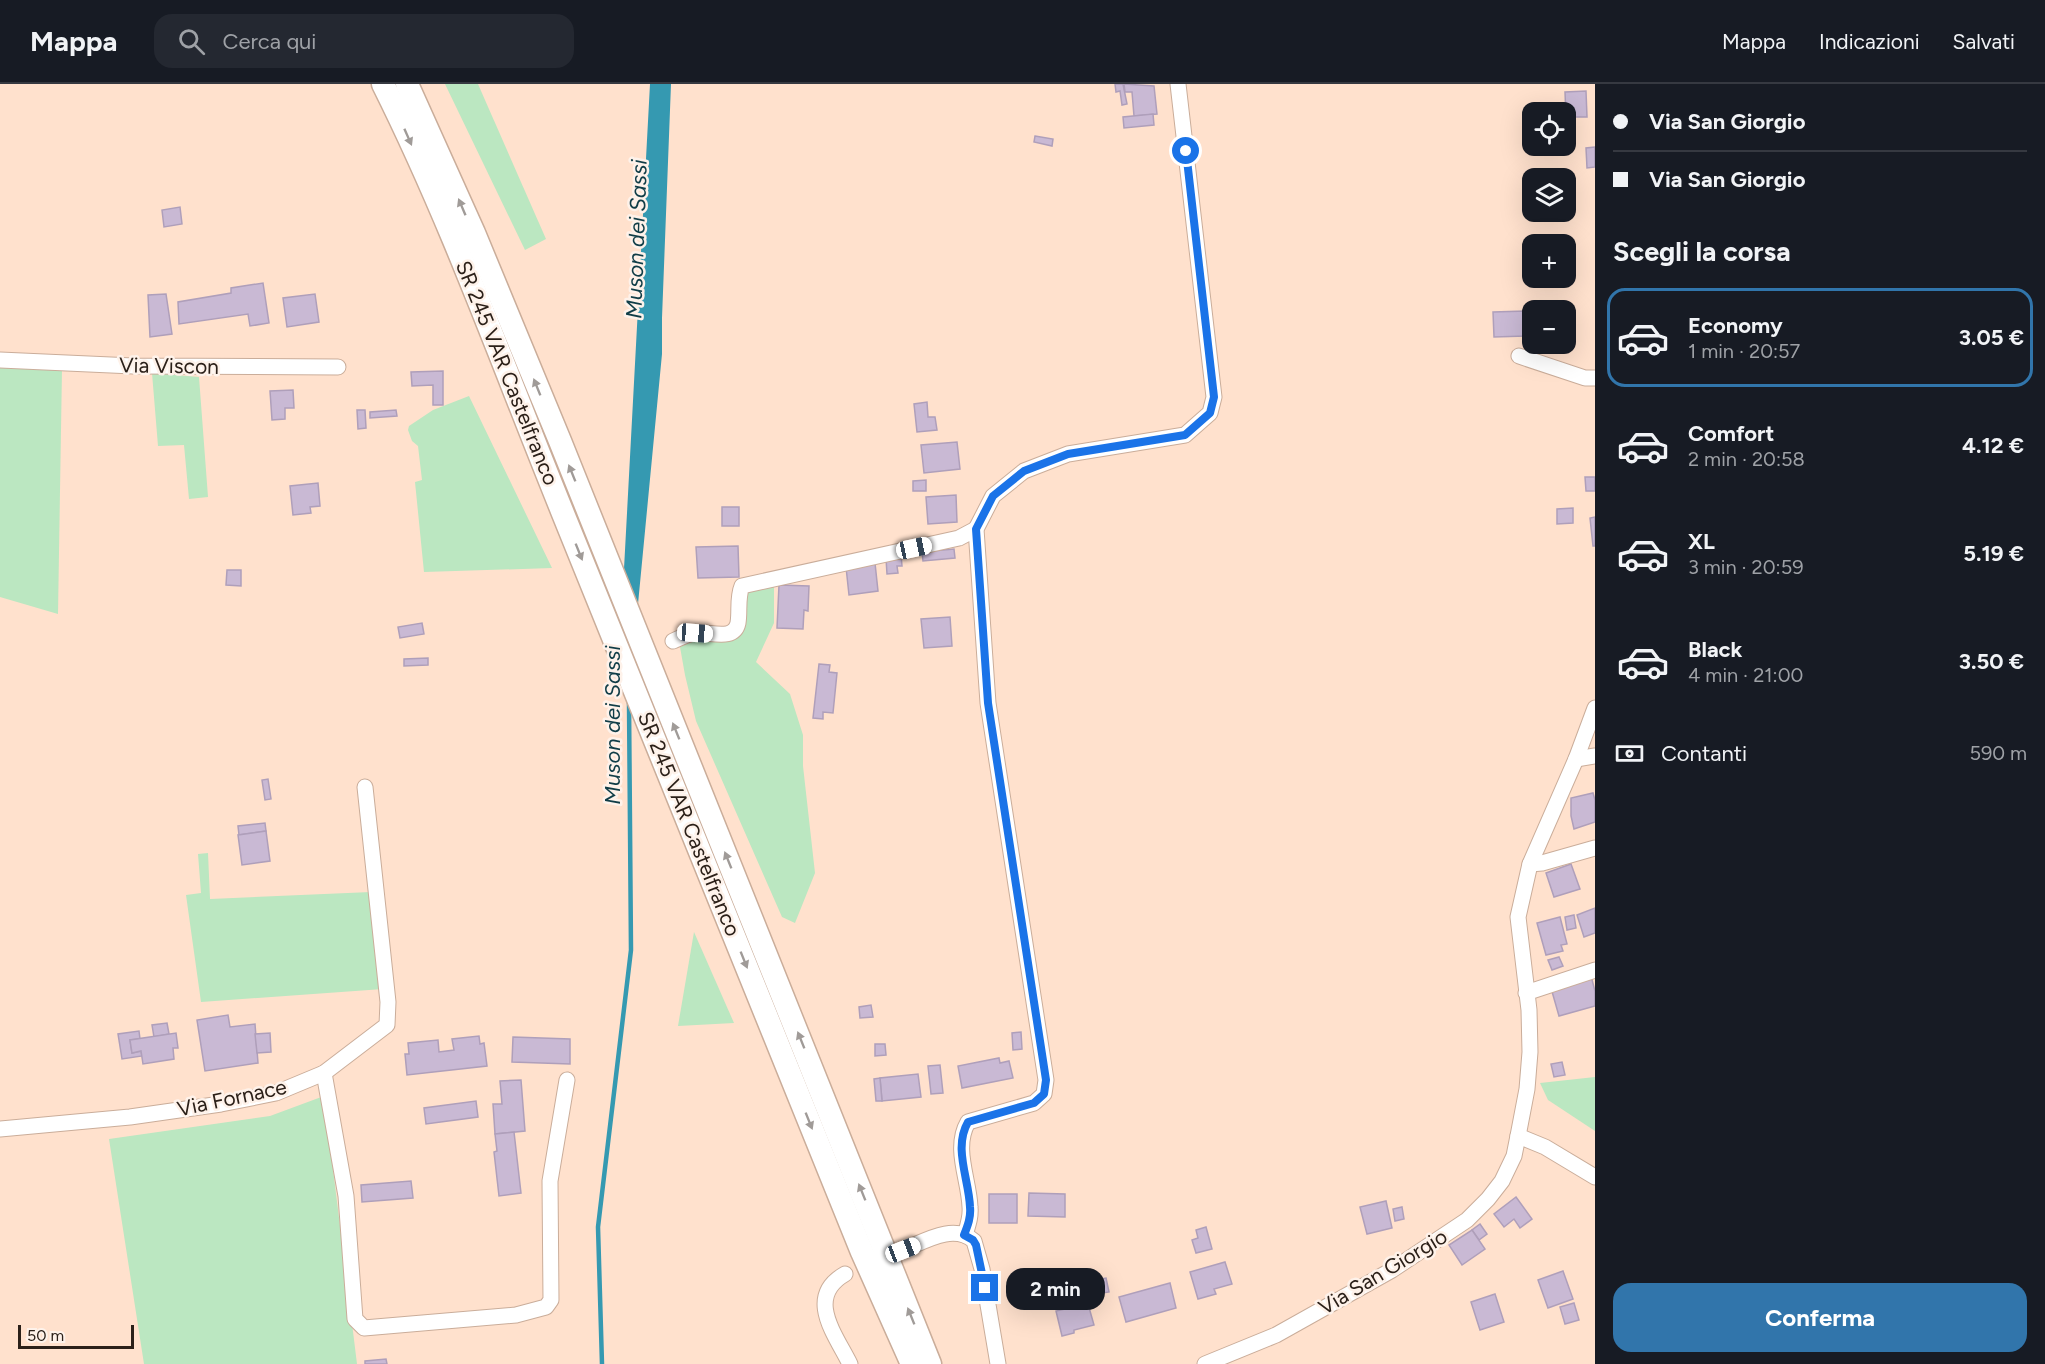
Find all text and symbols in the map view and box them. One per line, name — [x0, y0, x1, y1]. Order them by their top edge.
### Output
search box — [154, 14, 574, 68]
text: Mappa — [30, 24, 118, 58]
icon: search — [175, 25, 208, 58]
text: Cerca qui — [223, 28, 316, 55]
text: Mappa — [1722, 29, 1786, 54]
text: Indicazioni — [1819, 29, 1920, 54]
text: Salvati — [1953, 29, 2015, 54]
map controls — [1522, 102, 1576, 354]
button: locate — [1522, 102, 1576, 156]
text: Via San Giorgio — [1649, 108, 1805, 135]
one-way arrow — [403, 128, 413, 146]
route start — [1172, 137, 1199, 164]
water label: Muson dei Sassi — [620, 158, 653, 319]
text: Via San Giorgio — [1649, 166, 1805, 193]
button: layers — [1522, 168, 1576, 222]
one-way arrow — [458, 198, 467, 215]
button: + — [1522, 234, 1576, 288]
text: Scegli la corsa — [1613, 235, 1791, 268]
street label: SR 245 VAR Castelfranco — [451, 257, 564, 489]
button: − — [1522, 300, 1576, 354]
icon: car — [1616, 311, 1670, 365]
text: Economy — [1688, 312, 1783, 339]
text: 3.05 € — [1959, 324, 2024, 351]
text: 1 min · 20:57 — [1688, 339, 1800, 363]
street label: Via Viscon — [119, 352, 219, 379]
one-way arrow — [532, 377, 542, 395]
icon: car — [1616, 419, 1670, 473]
text: Comfort — [1688, 420, 1774, 447]
text: 4.12 € — [1962, 432, 2024, 459]
text: 2 min · 20:58 — [1688, 447, 1805, 471]
one-way arrow — [567, 463, 577, 481]
icon: car — [1616, 527, 1670, 581]
text: XL — [1688, 528, 1715, 555]
car — [895, 535, 933, 561]
text: 5.19 € — [1963, 540, 2024, 567]
one-way arrow — [575, 543, 584, 561]
text: 3 min · 20:59 — [1688, 555, 1803, 579]
car — [676, 623, 714, 643]
icon: car — [1616, 635, 1670, 689]
text: Black — [1688, 636, 1742, 663]
water label: Muson dei Sassi — [599, 644, 626, 805]
text: 3.50 € — [1959, 648, 2024, 675]
text: 4 min · 21:00 — [1688, 663, 1803, 687]
street label: SR 245 VAR Castelfranco — [633, 708, 746, 940]
one-way arrow — [671, 722, 681, 740]
icon: cash — [1613, 737, 1646, 770]
text: Contanti — [1661, 740, 1747, 767]
text: 590 m — [1969, 741, 2027, 765]
one-way arrow — [723, 850, 733, 868]
one-way arrow — [740, 951, 749, 969]
one-way arrow — [796, 1031, 806, 1049]
street label: Via Fornace — [175, 1074, 289, 1121]
one-way arrow — [805, 1112, 814, 1130]
one-way arrow — [857, 1183, 867, 1201]
street label: Via San Giorgio — [1314, 1223, 1451, 1320]
car — [883, 1235, 923, 1265]
callout: 2 min — [1006, 1267, 1105, 1309]
route end — [971, 1274, 998, 1301]
text: 2 min — [1030, 1277, 1081, 1301]
button: Conferma — [1613, 1283, 2027, 1352]
one-way arrow — [906, 1306, 916, 1324]
scale bar — [18, 1322, 134, 1350]
text: 50 m — [27, 1326, 64, 1345]

